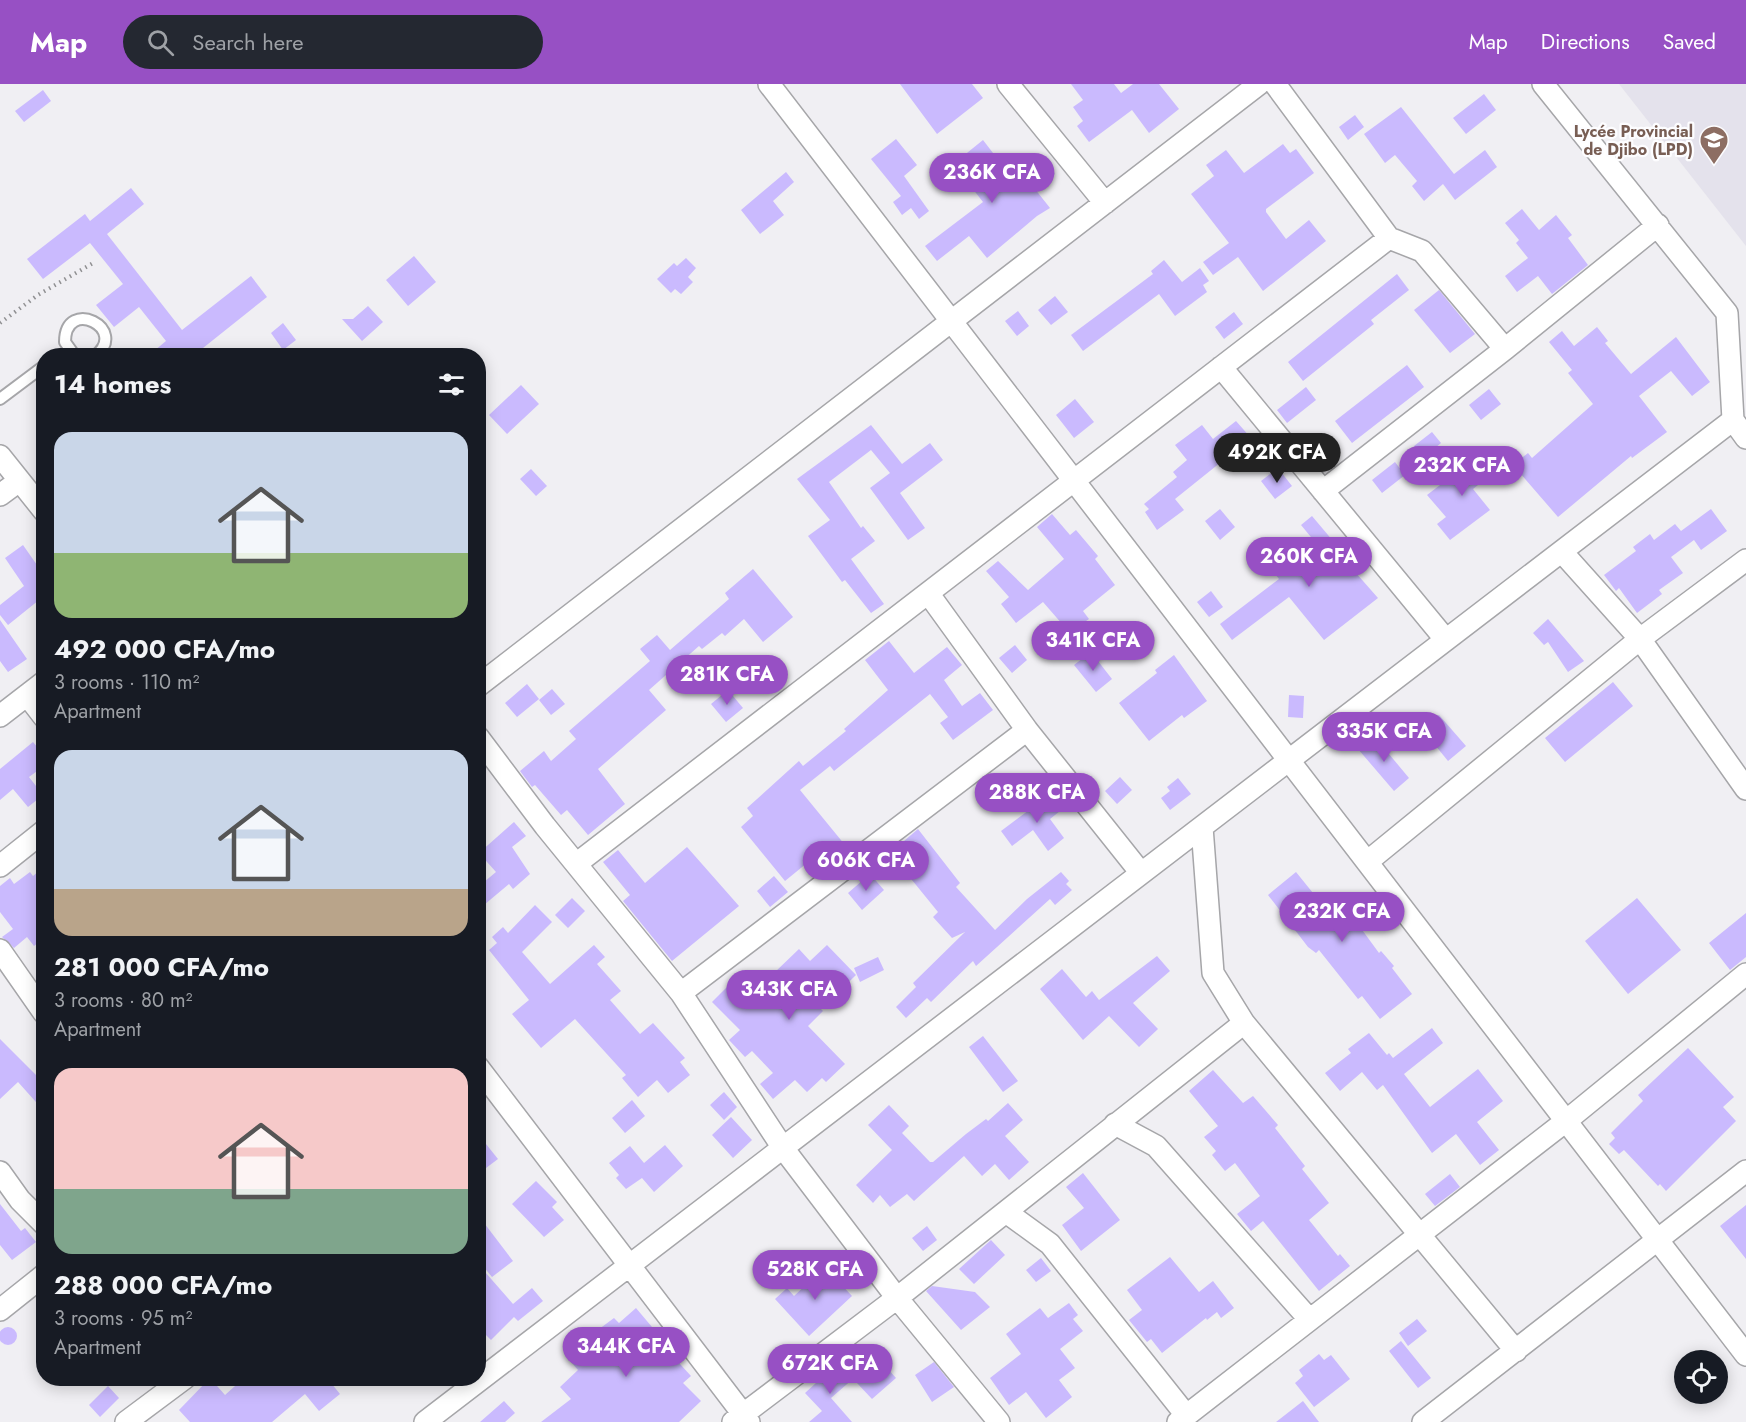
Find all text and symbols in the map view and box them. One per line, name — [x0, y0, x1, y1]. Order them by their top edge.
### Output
search box — [123, 15, 543, 69]
text: Map — [30, 22, 87, 63]
icon: search — [144, 26, 177, 59]
text: Search here — [192, 26, 304, 58]
text: Map — [1469, 27, 1508, 57]
text: Directions — [1541, 27, 1630, 57]
text: Saved — [1663, 27, 1716, 57]
place label: Lycée Provincial de Djibo (LPD) — [1574, 120, 1693, 161]
school or university icon: Lycée Provincial de Djibo (LPD) — [1698, 124, 1730, 166]
pin: 236K CFA — [930, 153, 1054, 204]
text: 236K CFA — [943, 158, 1041, 187]
text: 14 homes — [54, 365, 171, 403]
icon: filters — [435, 368, 468, 401]
pin: 492K CFA — [1215, 433, 1339, 484]
text: 492K CFA — [1228, 438, 1326, 467]
pin: 232K CFA — [1400, 446, 1524, 497]
text: 232K CFA — [1413, 451, 1511, 480]
icon: home — [207, 471, 315, 579]
pin: 260K CFA — [1247, 537, 1371, 588]
text: 260K CFA — [1260, 542, 1358, 571]
pin: 341K CFA — [1031, 621, 1155, 672]
text: 341K CFA — [1046, 626, 1140, 655]
text: 492 000 CFA/mo — [54, 630, 275, 668]
pin: 281K CFA — [665, 655, 789, 706]
text: 281K CFA — [680, 660, 774, 689]
text: 3 rooms · 110 m² — [54, 668, 200, 697]
text: Apartment — [54, 697, 141, 726]
pin: 335K CFA — [1322, 712, 1446, 763]
text: 335K CFA — [1336, 717, 1432, 746]
pin: 288K CFA — [975, 773, 1099, 824]
text: 288K CFA — [989, 778, 1085, 807]
icon: home — [207, 789, 315, 897]
pin: 606K CFA — [804, 841, 928, 892]
text: 606K CFA — [817, 846, 915, 875]
pin: 232K CFA — [1280, 892, 1404, 943]
text: 232K CFA — [1293, 897, 1391, 926]
text: 281 000 CFA/mo — [54, 948, 269, 986]
pin: 343K CFA — [727, 970, 851, 1021]
text: 343K CFA — [740, 975, 838, 1004]
text: 3 rooms · 80 m² — [54, 986, 192, 1015]
text: Apartment — [54, 1015, 141, 1044]
icon: home — [207, 1107, 315, 1215]
pin: 528K CFA — [753, 1250, 877, 1301]
text: 528K CFA — [767, 1255, 863, 1284]
text: 288 000 CFA/mo — [54, 1266, 272, 1304]
text: 3 rooms · 95 m² — [54, 1304, 192, 1333]
pin: 344K CFA — [564, 1327, 688, 1378]
text: 344K CFA — [577, 1332, 675, 1361]
text: Apartment — [54, 1333, 141, 1362]
pin: 672K CFA — [768, 1344, 892, 1395]
text: 672K CFA — [782, 1349, 878, 1378]
map controls — [1674, 1350, 1728, 1404]
button: locate — [1674, 1350, 1728, 1404]

